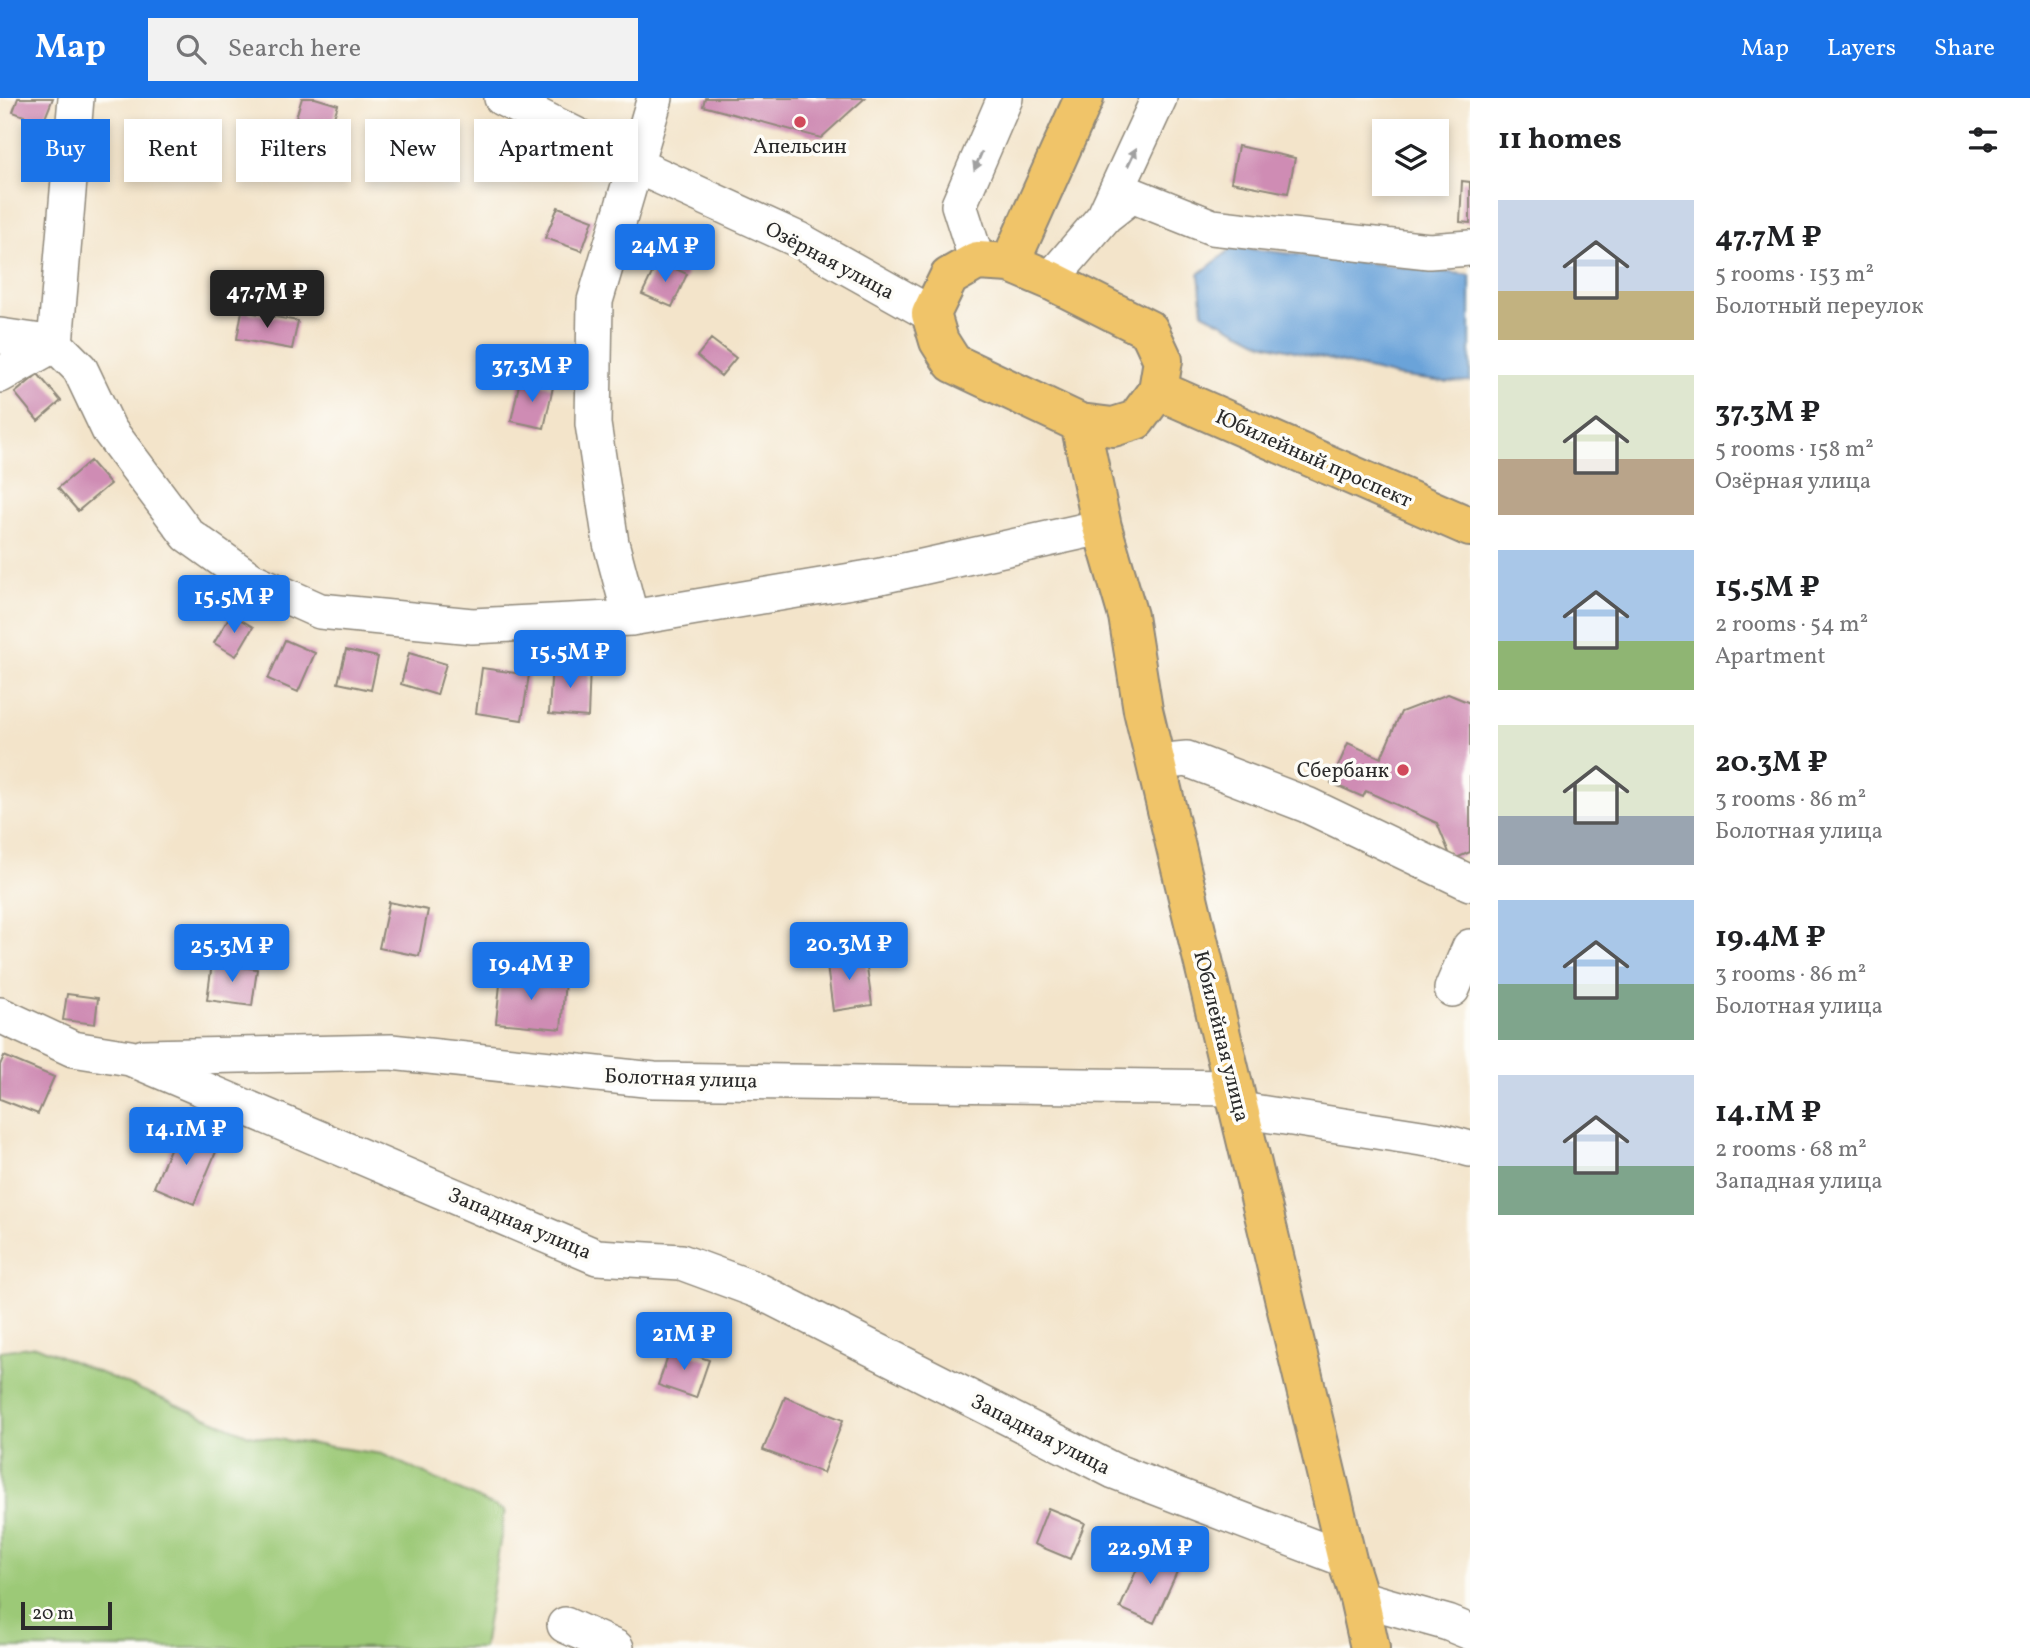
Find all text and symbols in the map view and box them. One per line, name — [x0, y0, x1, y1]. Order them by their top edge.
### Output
search box — [148, 18, 638, 81]
text: Map — [35, 26, 106, 72]
icon: search — [172, 30, 210, 68]
text: Search here — [228, 31, 361, 67]
text: Map — [1741, 32, 1789, 66]
text: Layers — [1827, 32, 1896, 66]
text: Share — [1934, 32, 1995, 66]
marker: Апельсин — [792, 114, 808, 130]
chip: Buy — [21, 119, 110, 182]
chip: Rent — [124, 119, 222, 182]
chip: Filters — [236, 119, 351, 182]
chip: New — [365, 119, 460, 182]
chip: Apartment — [474, 119, 638, 182]
map controls — [1372, 119, 1449, 196]
button: layers — [1372, 119, 1449, 196]
text: 11 homes — [1498, 119, 1622, 161]
icon: filters — [1964, 121, 2002, 159]
place label: Апельсин — [753, 133, 847, 162]
one-way arrow — [1126, 147, 1138, 167]
one-way arrow — [972, 150, 983, 171]
street label: Озёрная улица — [760, 215, 899, 308]
text: 47.7M ₽ — [1715, 217, 1822, 259]
pin: 24M ₽ — [616, 225, 714, 284]
icon: home — [1554, 228, 1638, 312]
text: 24M ₽ — [631, 231, 699, 263]
text: 5 rooms · 153 m² — [1715, 259, 1874, 291]
pin: 47.7M ₽ — [202, 271, 332, 330]
text: 47.7M ₽ — [226, 277, 308, 309]
text: Болотный переулок — [1715, 291, 1923, 323]
pin: 37.3M ₽ — [467, 344, 597, 404]
text: 37.3M ₽ — [492, 351, 572, 383]
text: 37.3M ₽ — [1715, 392, 1820, 434]
street label: Юбилейный проспект — [1210, 403, 1417, 516]
icon: home — [1554, 403, 1638, 487]
text: 5 rooms · 158 m² — [1715, 434, 1874, 466]
text: Озёрная улица — [1715, 466, 1871, 498]
text: 15.5M ₽ — [1715, 567, 1820, 609]
pin: 15.5M ₽ — [169, 575, 299, 635]
icon: home — [1554, 578, 1638, 662]
text: 15.5M ₽ — [194, 582, 274, 614]
text: 2 rooms · 54 m² — [1715, 609, 1868, 641]
pin: 15.5M ₽ — [505, 630, 635, 690]
text: 15.5M ₽ — [530, 637, 610, 669]
text: Apartment — [1715, 641, 1826, 673]
text: 20.3M ₽ — [1715, 742, 1828, 784]
icon: home — [1554, 753, 1638, 837]
place label: Сбербанк — [1297, 757, 1389, 786]
marker: Сбербанк — [1395, 762, 1411, 778]
text: 3 rooms · 86 m² — [1715, 784, 1866, 816]
text: Болотная улица — [1715, 816, 1883, 848]
text: 19.4M ₽ — [1715, 917, 1826, 959]
pin: 20.3M ₽ — [784, 922, 914, 982]
pin: 25.3M ₽ — [167, 924, 297, 984]
icon: home — [1554, 928, 1638, 1012]
text: 20.3M ₽ — [806, 929, 892, 961]
text: 25.3M ₽ — [190, 931, 274, 963]
pin: 19.4M ₽ — [466, 942, 596, 1002]
street label: Юбилейная улица — [1185, 948, 1256, 1125]
text: 19.4M ₽ — [488, 949, 574, 981]
text: 3 rooms · 86 m² — [1715, 959, 1866, 991]
text: Болотная улица — [1715, 991, 1883, 1023]
street label: Болотная улица — [604, 1062, 758, 1097]
text: 14.1M ₽ — [1715, 1092, 1821, 1134]
icon: home — [1554, 1103, 1638, 1187]
pin: 14.1M ₽ — [121, 1108, 251, 1167]
text: 14.1M ₽ — [145, 1114, 227, 1146]
text: 2 rooms · 68 m² — [1715, 1134, 1867, 1166]
text: Западная улица — [1715, 1166, 1883, 1198]
street label: Западная улица — [443, 1181, 596, 1268]
pin: 21M ₽ — [635, 1312, 733, 1372]
text: 21M ₽ — [652, 1319, 716, 1351]
street label: Западная улица — [965, 1388, 1115, 1483]
pin: 22.9M ₽ — [1085, 1526, 1215, 1586]
text: 22.9M ₽ — [1107, 1533, 1193, 1565]
scale bar — [21, 1599, 112, 1631]
text: 20 m — [32, 1601, 74, 1627]

